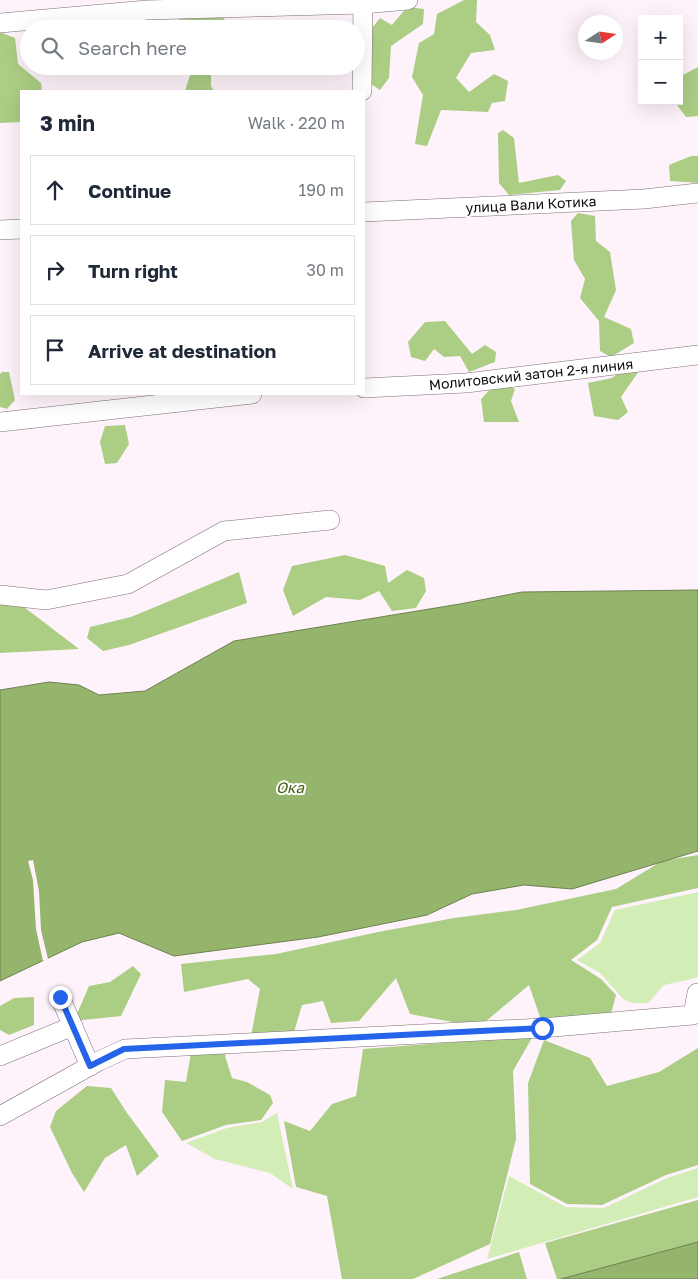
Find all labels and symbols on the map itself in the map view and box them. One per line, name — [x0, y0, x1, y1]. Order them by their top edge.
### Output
north arrow — [578, 15, 623, 60]
street label: улица Вали Котика — [465, 192, 597, 216]
street label: Молитовский затон 2-я линия — [428, 355, 634, 393]
water label: Ока — [276, 778, 305, 796]
route end — [49, 986, 72, 1009]
route start — [531, 1017, 554, 1040]

